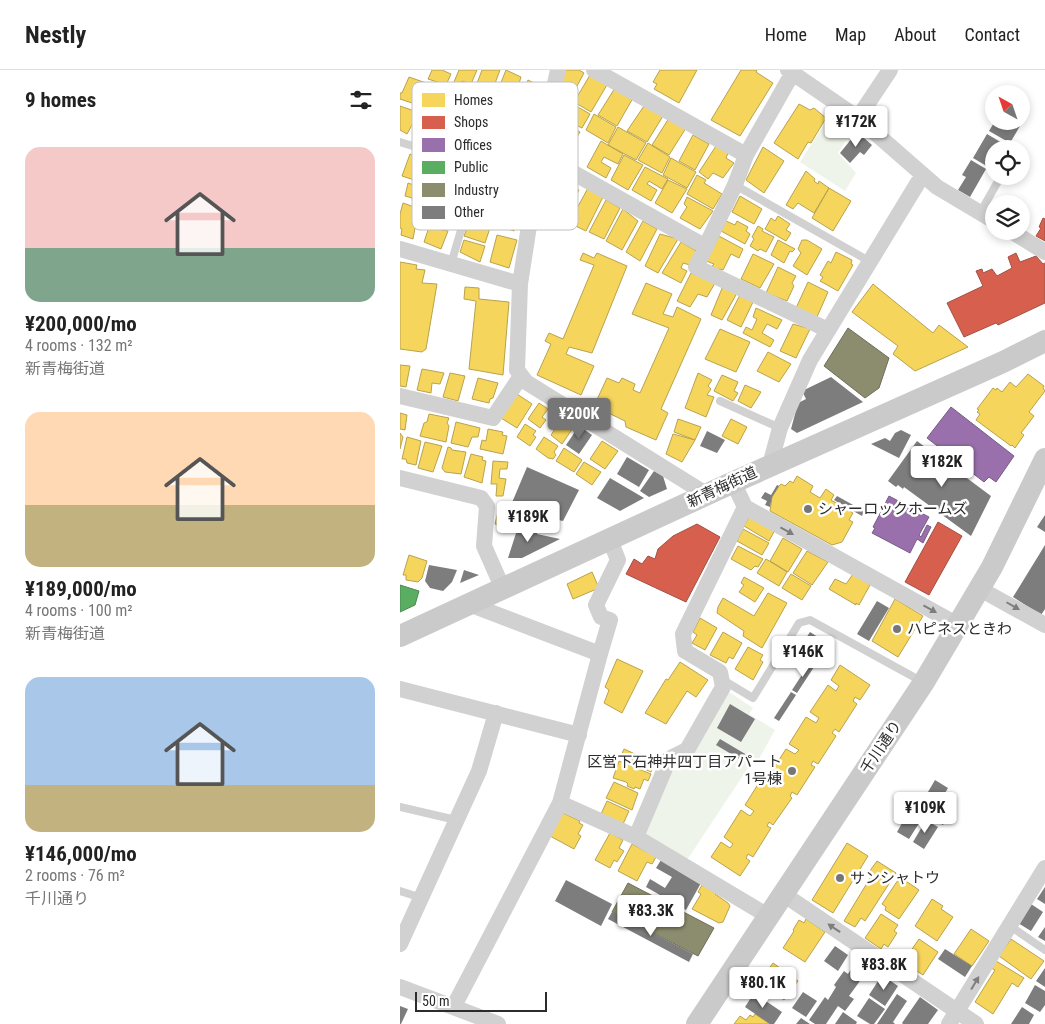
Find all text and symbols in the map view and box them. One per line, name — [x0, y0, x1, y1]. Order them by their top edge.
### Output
text: Nestly — [25, 21, 86, 49]
text: Home — [765, 24, 807, 45]
text: Map — [835, 24, 866, 45]
text: About — [894, 24, 936, 45]
text: Contact — [964, 24, 1020, 45]
legend — [412, 82, 578, 230]
north arrow — [985, 85, 1030, 130]
map controls — [985, 85, 1030, 240]
icon: filters — [347, 86, 375, 114]
text: 9 homes — [25, 88, 96, 112]
text: Homes — [454, 92, 493, 108]
pin: ¥172K — [821, 106, 891, 148]
text: ¥172K — [836, 112, 876, 131]
text: Shops — [454, 114, 488, 130]
text: Offices — [454, 137, 492, 153]
button: locate — [985, 140, 1030, 185]
text: Public — [454, 159, 488, 175]
icon: home — [155, 179, 245, 269]
text: Industry — [454, 182, 499, 198]
button: layers — [985, 195, 1030, 240]
text: Other — [454, 204, 484, 220]
text: ¥200,000/mo — [25, 312, 137, 336]
text: 4 rooms · 132 m² — [25, 336, 133, 355]
text: 新青梅街道 — [25, 359, 105, 378]
pin: ¥200K — [544, 398, 614, 440]
text: ¥200K — [559, 404, 599, 423]
icon: home — [155, 444, 245, 534]
pin: ¥182K — [907, 446, 977, 488]
text: ¥182K — [922, 452, 962, 471]
street label: 新青梅街道 — [684, 463, 760, 511]
pin: ¥189K — [493, 500, 563, 543]
place label: シャーロックホームズ — [818, 500, 968, 518]
marker: シャーロックホームズ — [802, 503, 814, 515]
text: ¥189K — [508, 507, 548, 526]
one-way arrow — [780, 527, 795, 535]
text: ¥189,000/mo — [25, 577, 137, 601]
text: 4 rooms · 100 m² — [25, 601, 133, 620]
one-way arrow — [1006, 602, 1019, 611]
one-way arrow — [922, 605, 937, 613]
place label: ハピネスときわ — [907, 620, 1012, 638]
marker: ハピネスときわ — [891, 623, 903, 635]
text: 新青梅街道 — [25, 624, 105, 643]
pin: ¥146K — [768, 636, 838, 678]
text: ¥146K — [783, 642, 823, 661]
icon: home — [155, 709, 245, 799]
street label: 千川通り — [857, 717, 905, 777]
place label: 区営下石神井四丁目アパート 1号棟 — [587, 753, 782, 788]
marker: 区営下石神井四丁目アパート 1号棟 — [786, 765, 798, 777]
pin: ¥109K — [890, 792, 960, 834]
text: ¥109K — [905, 798, 945, 817]
text: ¥146,000/mo — [25, 842, 137, 866]
text: 2 rooms · 76 m² — [25, 866, 125, 885]
place label: サンシャトウ — [850, 869, 940, 887]
marker: サンシャトウ — [834, 872, 846, 884]
text: 千川通り — [25, 889, 89, 908]
pin: ¥83.3K — [610, 894, 692, 937]
text: ¥83.3K — [628, 901, 674, 920]
one-way arrow — [827, 923, 841, 933]
pin: ¥83.8K — [843, 948, 925, 991]
text: ¥83.8K — [861, 955, 907, 974]
pin: ¥80.1K — [722, 966, 804, 1009]
text: ¥80.1K — [740, 973, 786, 992]
one-way arrow — [971, 976, 980, 989]
scale bar — [415, 989, 548, 1012]
text: 50 m — [422, 993, 450, 1009]

